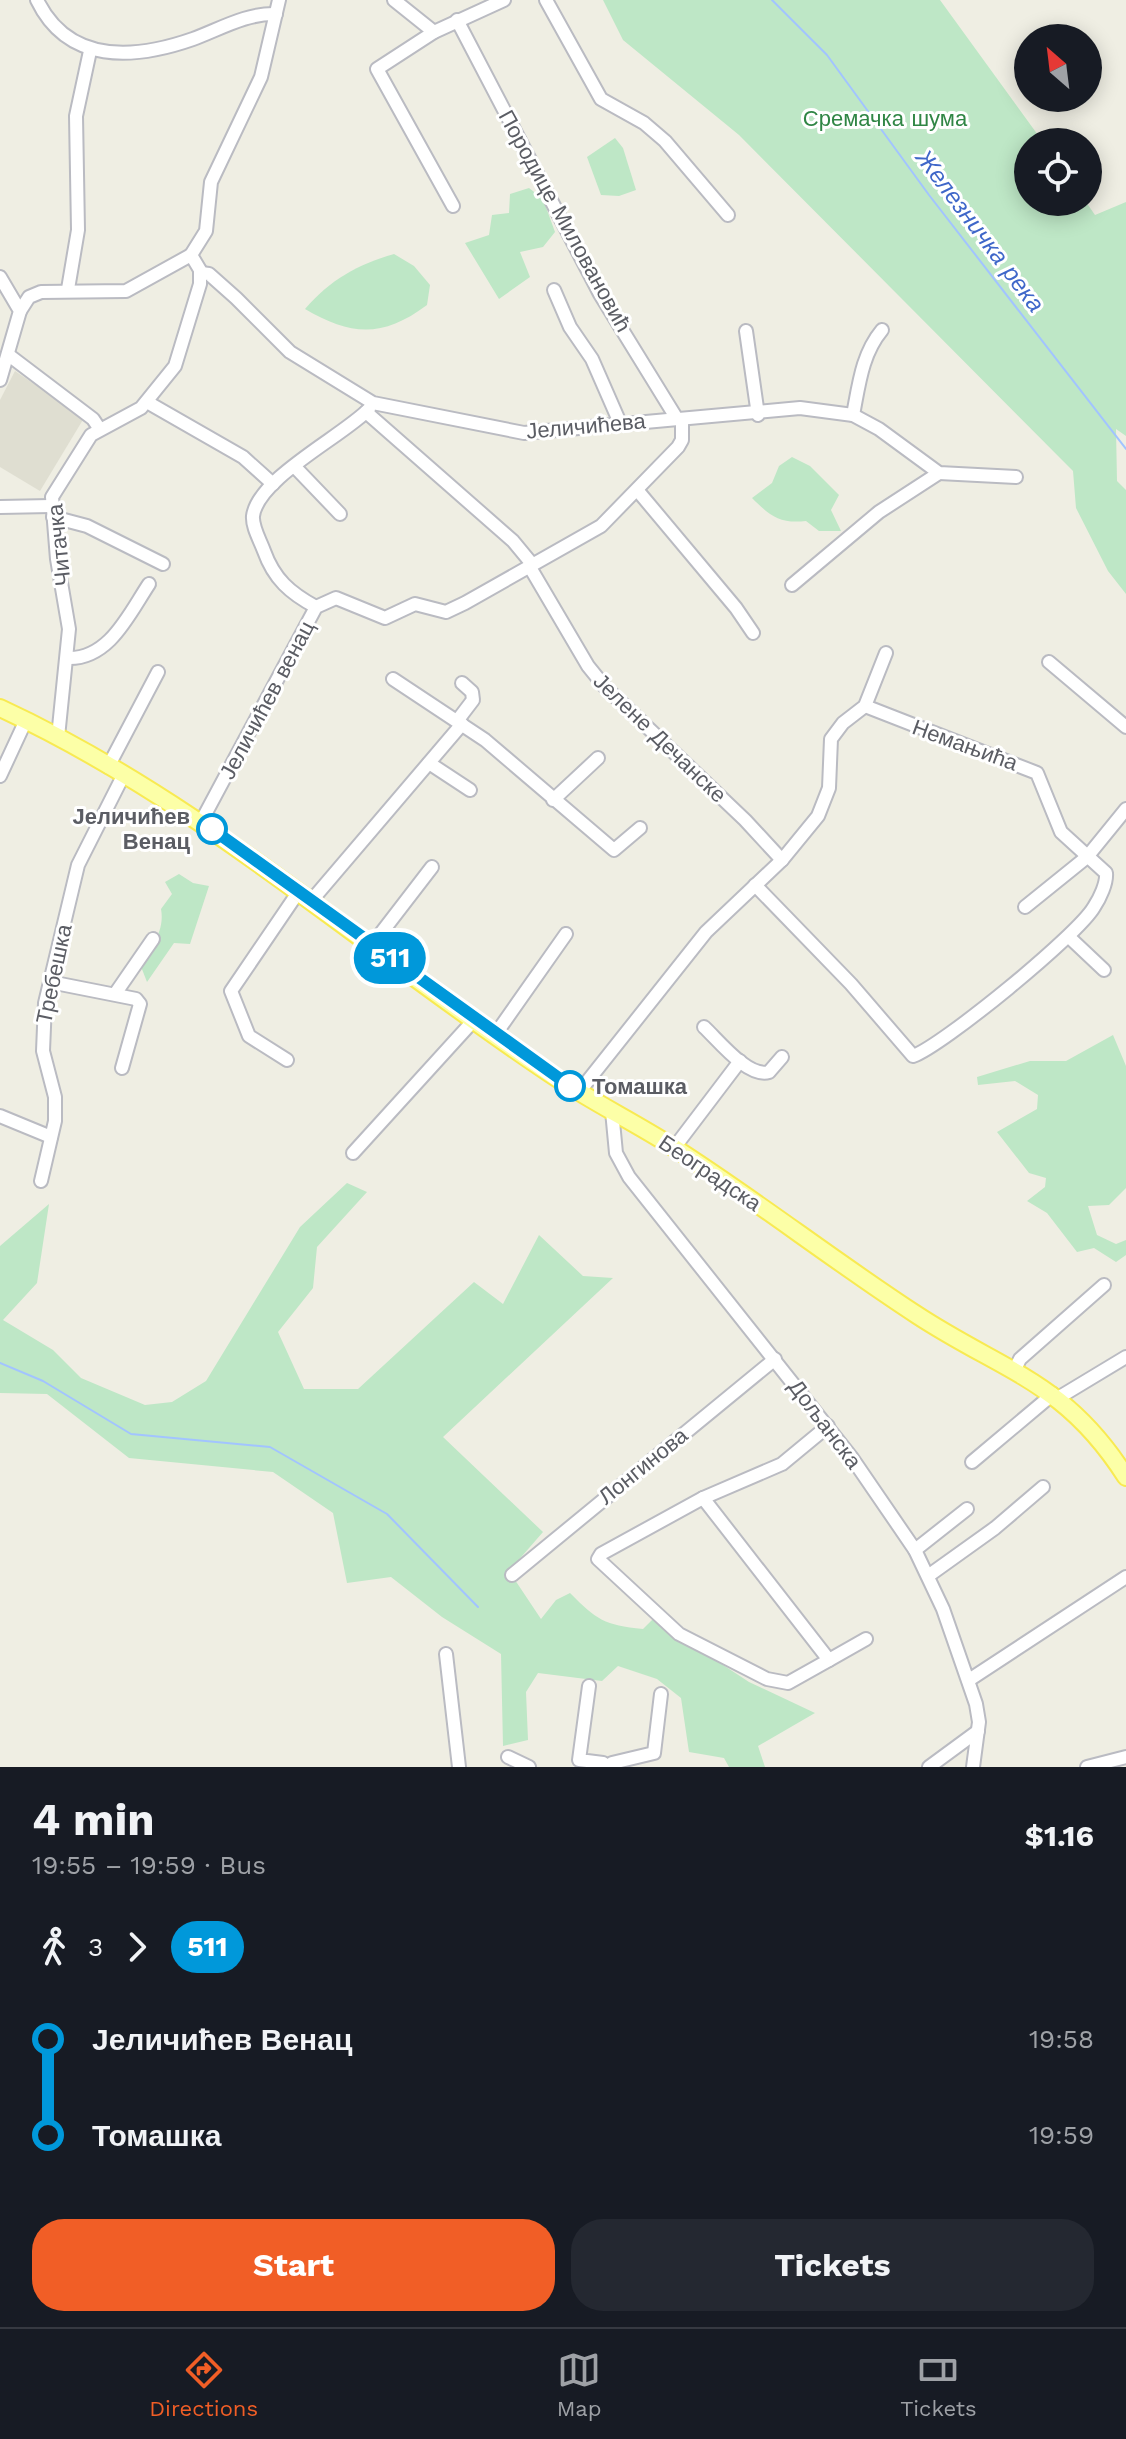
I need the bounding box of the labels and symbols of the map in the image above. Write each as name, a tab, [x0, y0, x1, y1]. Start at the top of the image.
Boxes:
north arrow	[1014, 24, 1102, 112]
street label: Породице Миловановић	[494, 106, 636, 336]
park label: Сремачка шума	[803, 106, 968, 131]
water label: Железничка река	[909, 144, 1050, 317]
street label: Јеличићева	[525, 408, 647, 444]
street label: Читачка	[42, 502, 76, 587]
street label: Јеличићев венац	[215, 616, 319, 783]
street label: Јелене Дечанске	[588, 668, 732, 808]
street label: Немањића	[909, 714, 1022, 776]
place label: Јеличићев Венац	[73, 804, 190, 854]
marker: Јеличићев Венац	[197, 814, 227, 844]
street label: Требешка	[31, 921, 77, 1026]
line badge: 511	[344, 932, 436, 984]
marker: Томашка	[555, 1071, 585, 1101]
place label: Томашка	[592, 1074, 688, 1099]
street label: Београдска	[654, 1130, 766, 1217]
street label: Дољанска	[783, 1375, 867, 1474]
street label: Лонгинова	[593, 1422, 693, 1509]

